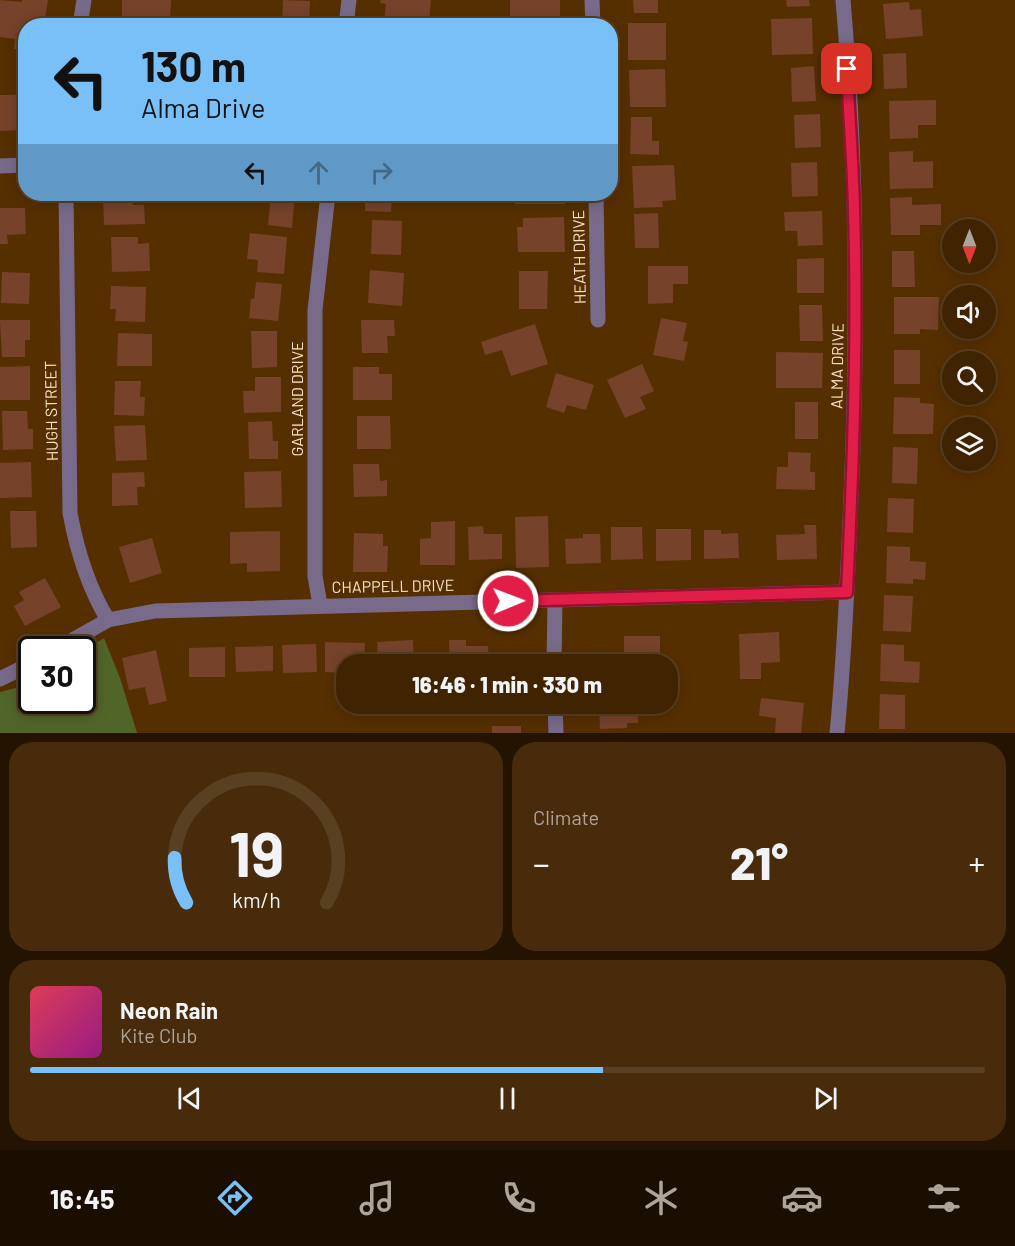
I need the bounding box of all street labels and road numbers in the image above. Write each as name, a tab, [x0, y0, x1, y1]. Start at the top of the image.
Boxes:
street label: HEATH DRIVE	[568, 210, 589, 304]
street label: ALMA DRIVE	[826, 323, 847, 409]
street label: GARLAND DRIVE	[287, 341, 306, 457]
street label: HUGH STREET	[40, 361, 61, 461]
street label: CHAPPELL DRIVE	[331, 575, 455, 596]

